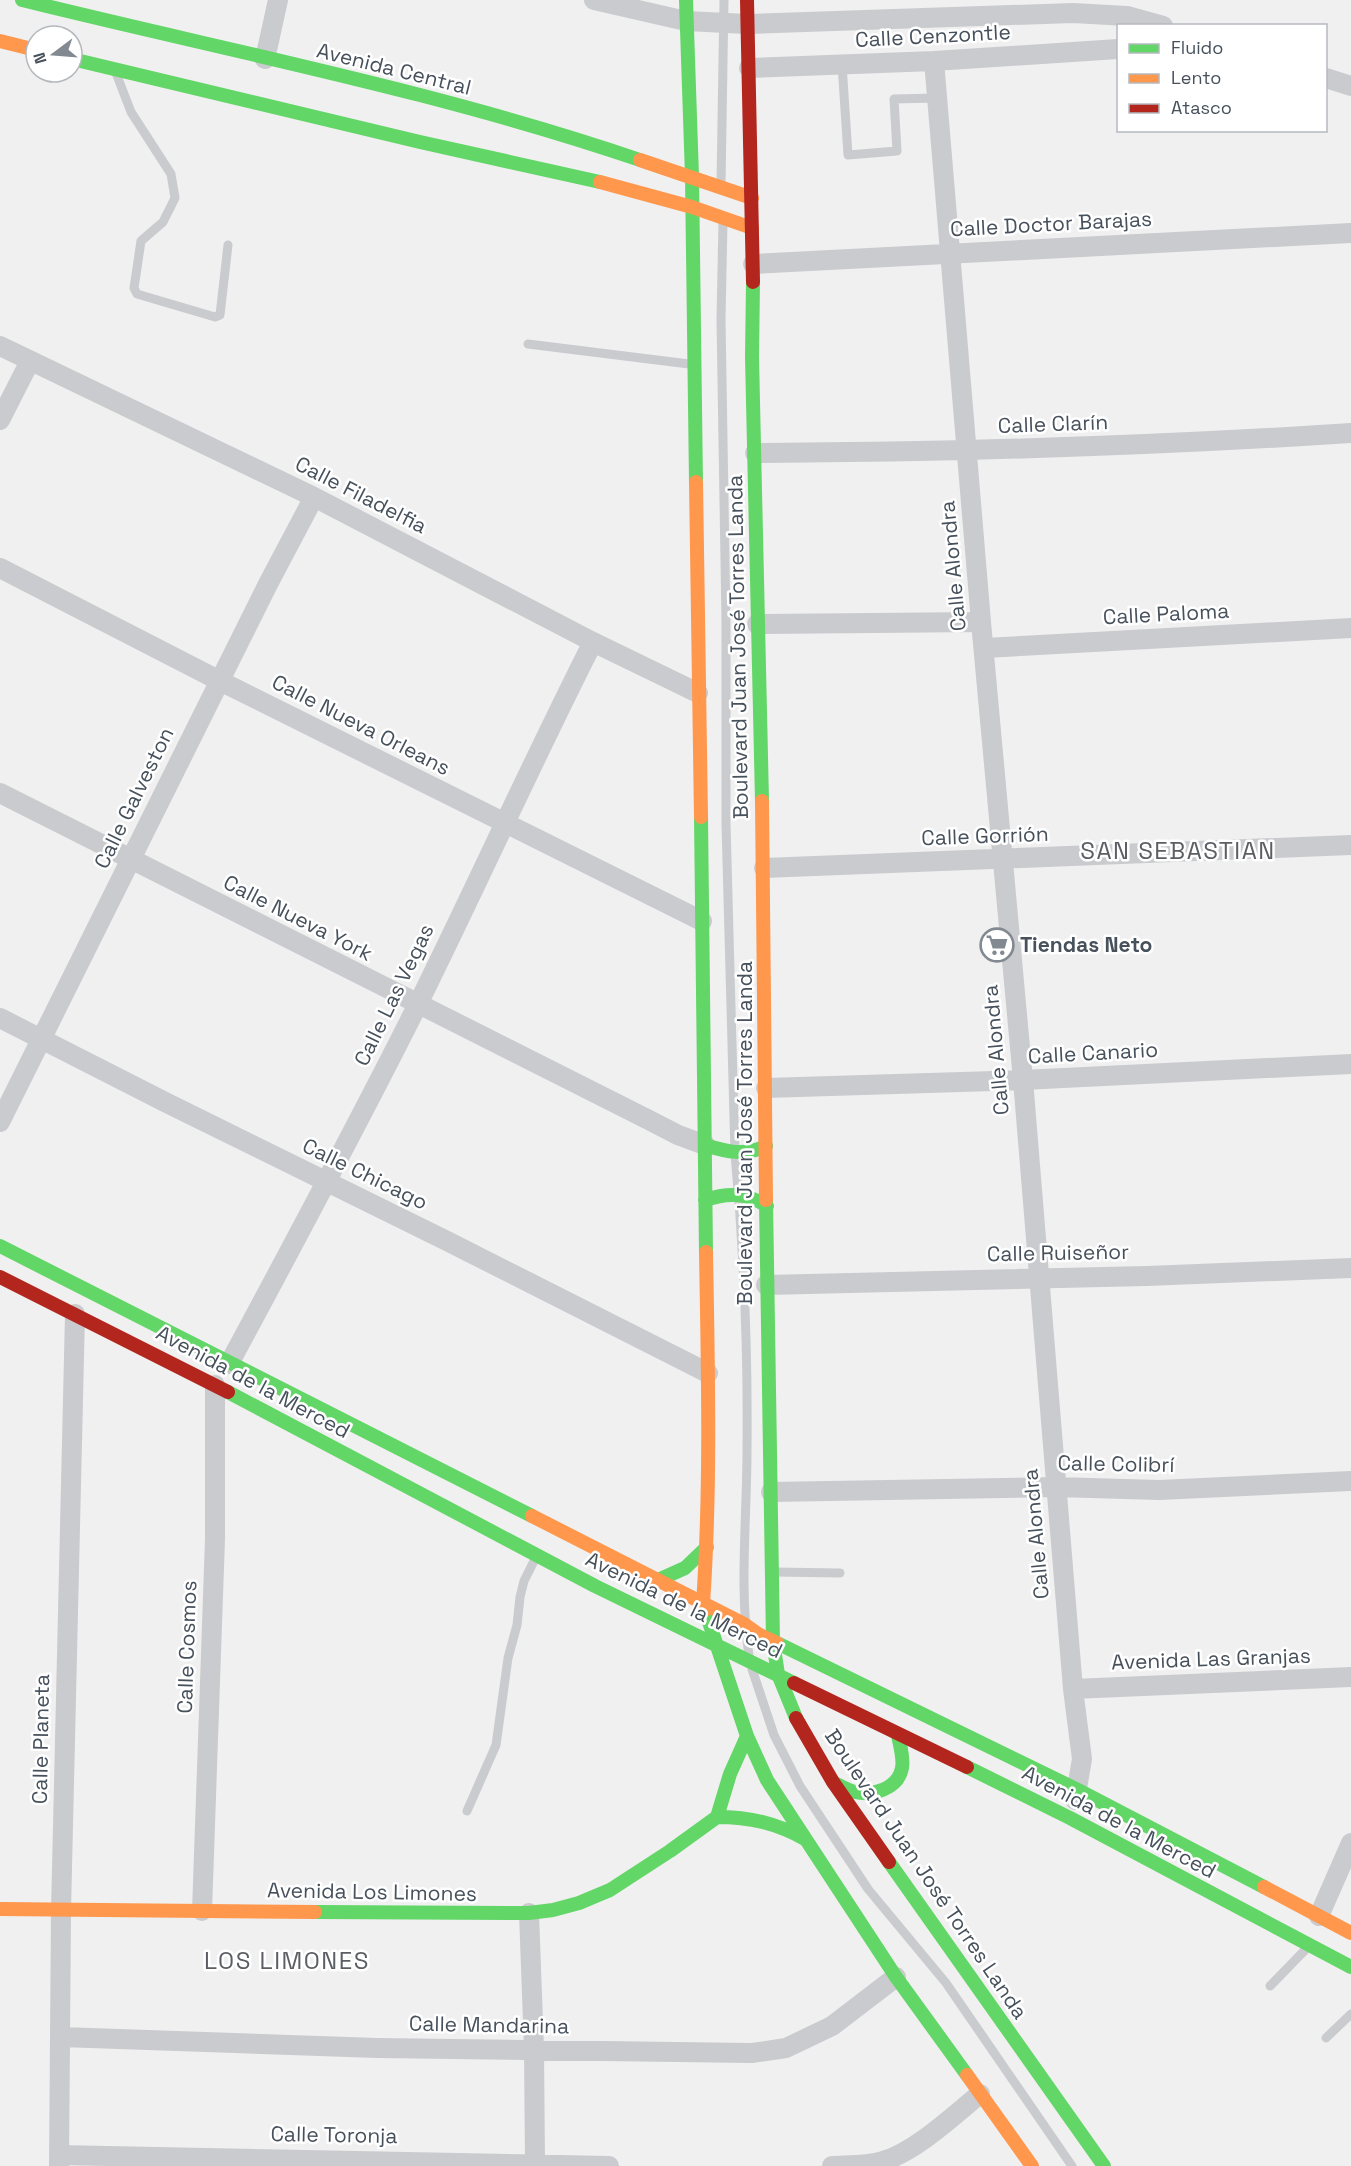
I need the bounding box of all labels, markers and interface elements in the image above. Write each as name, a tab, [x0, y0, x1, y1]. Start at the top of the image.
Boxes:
street label: Calle Cenzontle	[854, 18, 1011, 53]
north arrow	[24, 24, 84, 84]
legend	[1117, 24, 1327, 132]
street label: Avenida Central	[314, 36, 474, 101]
text: Fluido	[1171, 36, 1223, 59]
text: N	[28, 50, 52, 66]
text: Lento	[1171, 66, 1221, 89]
text: Atasco	[1171, 96, 1232, 119]
street label: Calle Doctor Barajas	[949, 205, 1153, 242]
street label: Calle Clarín	[997, 408, 1109, 439]
street label: Calle Filadelfia	[291, 450, 432, 539]
street label: Boulevard Juan José Torres Landa	[721, 475, 754, 819]
street label: Calle Alondra	[933, 500, 972, 632]
street label: Calle Paloma	[1102, 597, 1230, 630]
street label: Calle Nueva Orleans	[268, 668, 455, 781]
street label: Calle Galveston	[88, 723, 179, 873]
street label: Calle Gorrión	[921, 820, 1049, 851]
district label: SAN SEBASTIAN	[1080, 835, 1276, 866]
street label: Calle Nueva York	[219, 868, 377, 967]
street label: Calle Las Vegas	[348, 919, 440, 1070]
supermarket icon: Tiendas Neto	[979, 927, 1015, 963]
place label: Tiendas Neto	[1020, 931, 1152, 958]
street label: Boulevard Juan José Torres Landa	[731, 961, 758, 1305]
street label: Calle Alondra	[976, 984, 1015, 1116]
street label: Calle Canario	[1027, 1036, 1159, 1069]
street label: Calle Chicago	[298, 1132, 432, 1215]
street label: Calle Ruiseñor	[987, 1238, 1129, 1267]
street label: Avenida de la Merced	[152, 1319, 355, 1444]
street label: Calle Colibrí	[1057, 1449, 1176, 1478]
street label: Calle Alondra	[1016, 1468, 1055, 1600]
street label: Avenida de la Merced	[581, 1545, 787, 1664]
street label: Calle Cosmos	[171, 1580, 202, 1714]
street label: Avenida Las Granjas	[1111, 1642, 1311, 1675]
street label: Calle Planeta	[26, 1674, 55, 1804]
street label: Boulevard Juan José Torres Landa	[819, 1723, 1034, 2024]
street label: Avenida de la Merced	[1018, 1759, 1221, 1884]
street label: Avenida Los Limones	[267, 1876, 477, 1907]
district label: LOS LIMONES	[204, 1945, 370, 1976]
street label: Calle Mandarina	[409, 2010, 569, 2039]
street label: Calle Toronja	[270, 2120, 398, 2149]

